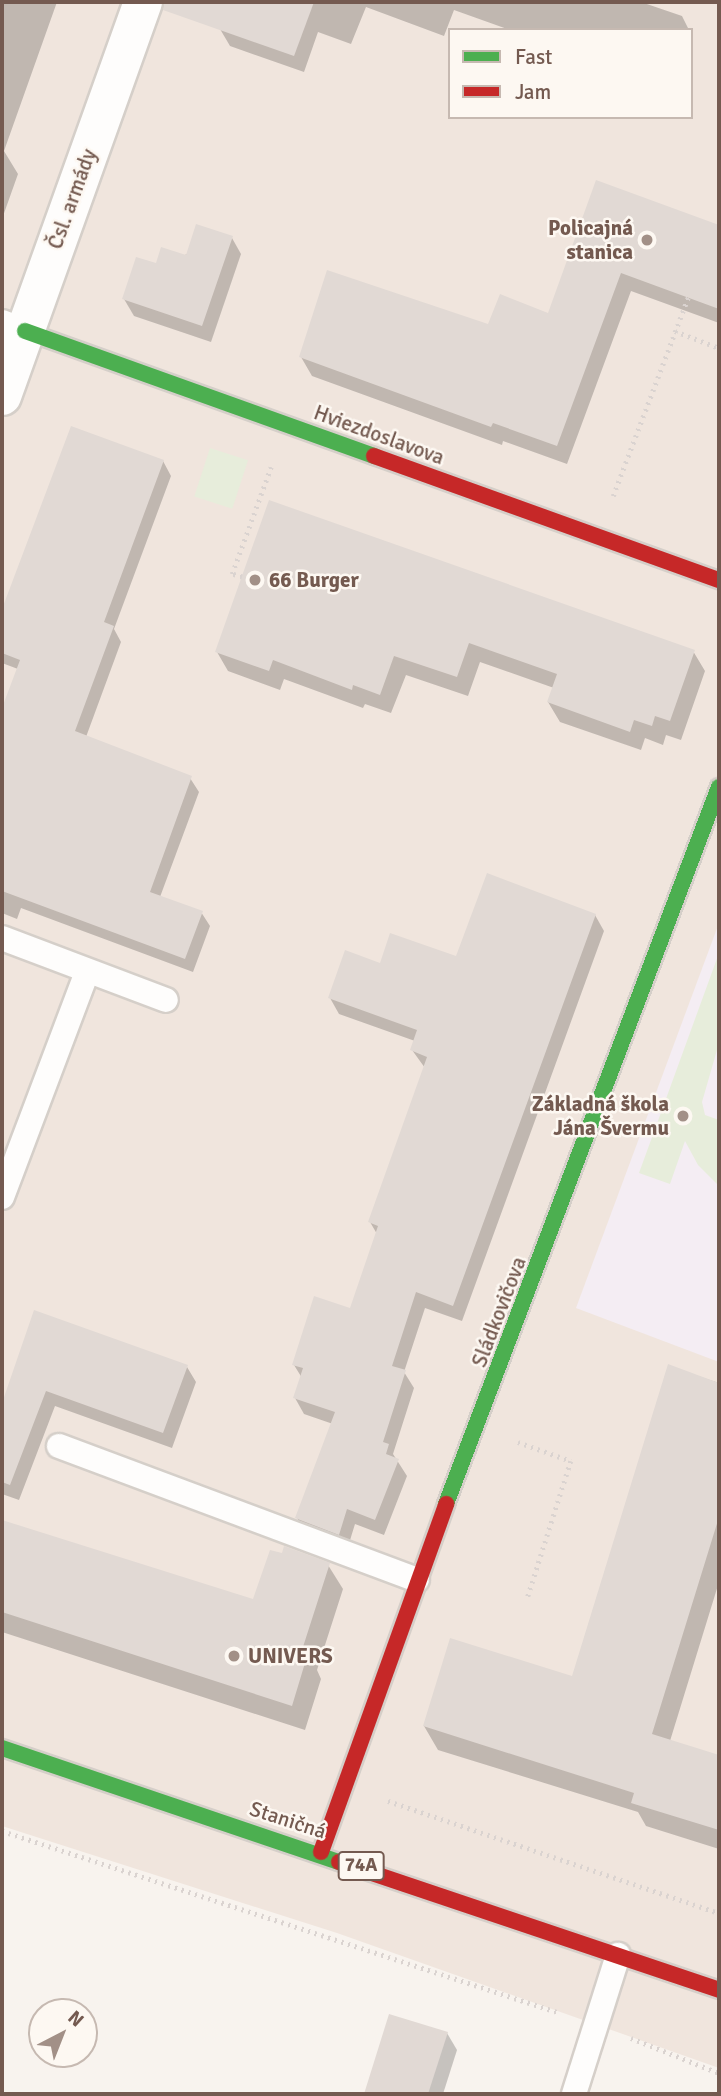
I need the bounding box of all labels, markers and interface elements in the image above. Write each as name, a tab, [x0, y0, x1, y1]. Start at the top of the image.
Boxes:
legend	[448, 28, 693, 119]
text: Fast	[515, 44, 552, 70]
text: Jam	[515, 79, 551, 105]
street label: Čsl. armády	[42, 145, 102, 253]
place label: Policajná stanica	[548, 215, 633, 265]
marker: Policajná stanica	[639, 232, 655, 248]
street label: Hviezdoslavova	[310, 400, 448, 470]
place label: 66 Burger	[269, 567, 359, 593]
marker: 66 Burger	[247, 572, 263, 588]
place label: Základná škola Jána Švermu	[532, 1091, 669, 1141]
marker: Základná škola Jána Švermu	[675, 1108, 691, 1124]
street label: Sládkovičova	[466, 1253, 532, 1371]
place label: UNIVERS	[248, 1643, 333, 1669]
marker: UNIVERS	[226, 1648, 242, 1664]
street label: Staničná	[247, 1796, 329, 1844]
road number: 74A	[336, 1850, 386, 1882]
north arrow	[28, 1998, 98, 2068]
text: N	[63, 2006, 89, 2032]

